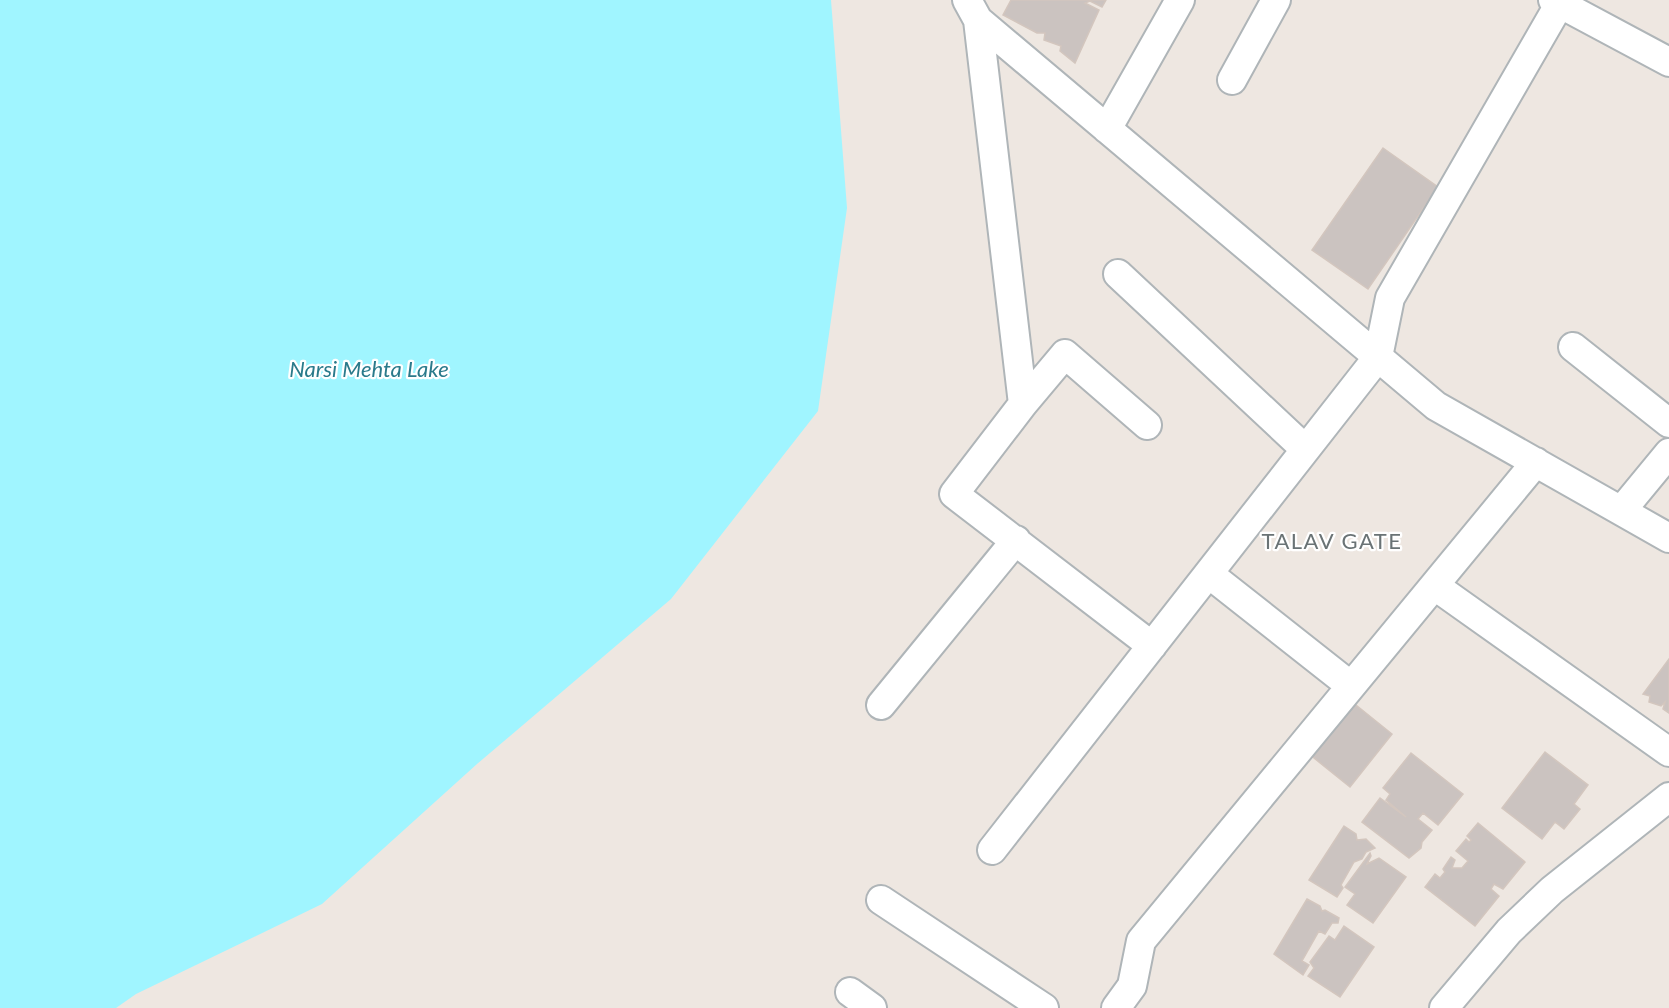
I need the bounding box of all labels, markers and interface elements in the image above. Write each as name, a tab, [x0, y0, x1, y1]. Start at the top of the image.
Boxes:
water label: Narsi Mehta Lake	[289, 355, 449, 382]
district label: TALAV GATE	[1261, 527, 1403, 554]

